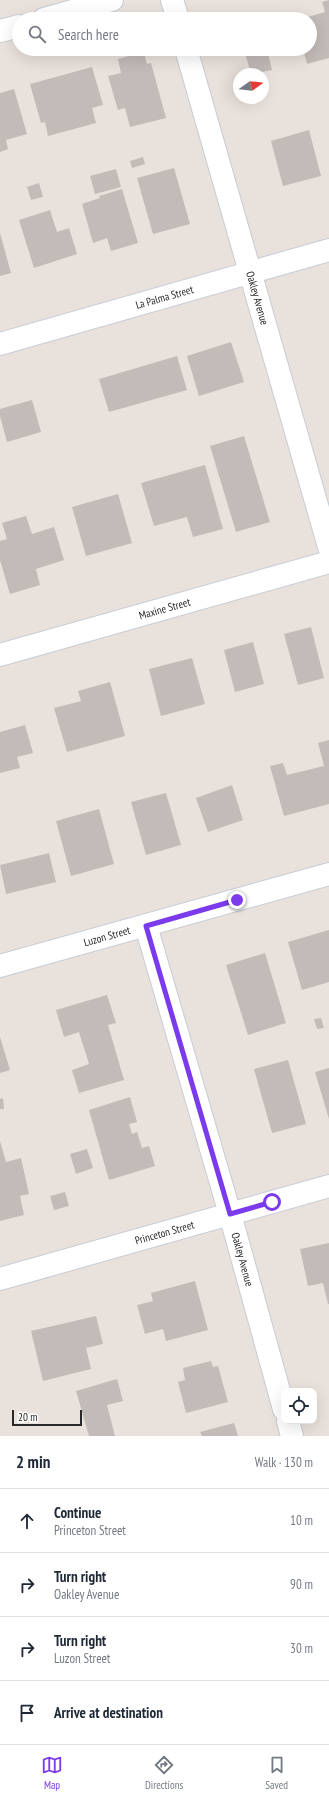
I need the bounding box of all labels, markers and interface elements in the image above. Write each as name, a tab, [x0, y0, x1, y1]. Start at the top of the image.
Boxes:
search box	[12, 12, 317, 56]
icon: search	[26, 23, 48, 45]
text: Search here	[58, 25, 119, 44]
north arrow	[233, 68, 269, 104]
street label: Oakley Avenue	[243, 269, 272, 327]
street label: La Palma Street	[134, 282, 195, 312]
street label: Maxine Street	[137, 595, 192, 622]
route end	[228, 891, 246, 909]
street label: Luzon Street	[82, 923, 132, 949]
route start	[263, 1193, 281, 1211]
street label: Princeton Street	[133, 1217, 196, 1248]
street label: Oakley Avenue	[228, 1231, 257, 1288]
map controls	[281, 1388, 317, 1424]
button: locate	[281, 1388, 317, 1424]
scale bar	[12, 1408, 82, 1427]
text: 20 m	[18, 1410, 37, 1424]
text: 2 min	[16, 1451, 50, 1473]
text: Walk · 130 m	[255, 1454, 313, 1471]
text: Continue	[54, 1503, 101, 1522]
icon: ahead	[16, 1510, 38, 1532]
text: 10 m	[290, 1512, 313, 1529]
text: Princeton Street	[54, 1522, 126, 1539]
text: Turn right	[54, 1567, 106, 1586]
icon: right	[16, 1574, 38, 1596]
text: 90 m	[290, 1576, 313, 1593]
text: Oakley Avenue	[54, 1586, 119, 1603]
text: Turn right	[54, 1631, 106, 1650]
icon: right	[16, 1638, 38, 1660]
text: 30 m	[290, 1640, 313, 1657]
text: Luzon Street	[54, 1650, 110, 1667]
icon: arrive	[16, 1702, 38, 1724]
text: Arrive at destination	[54, 1703, 163, 1722]
tab: Map	[41, 1754, 63, 1792]
tab: Directions	[145, 1754, 183, 1792]
tab: Saved	[265, 1754, 288, 1792]

